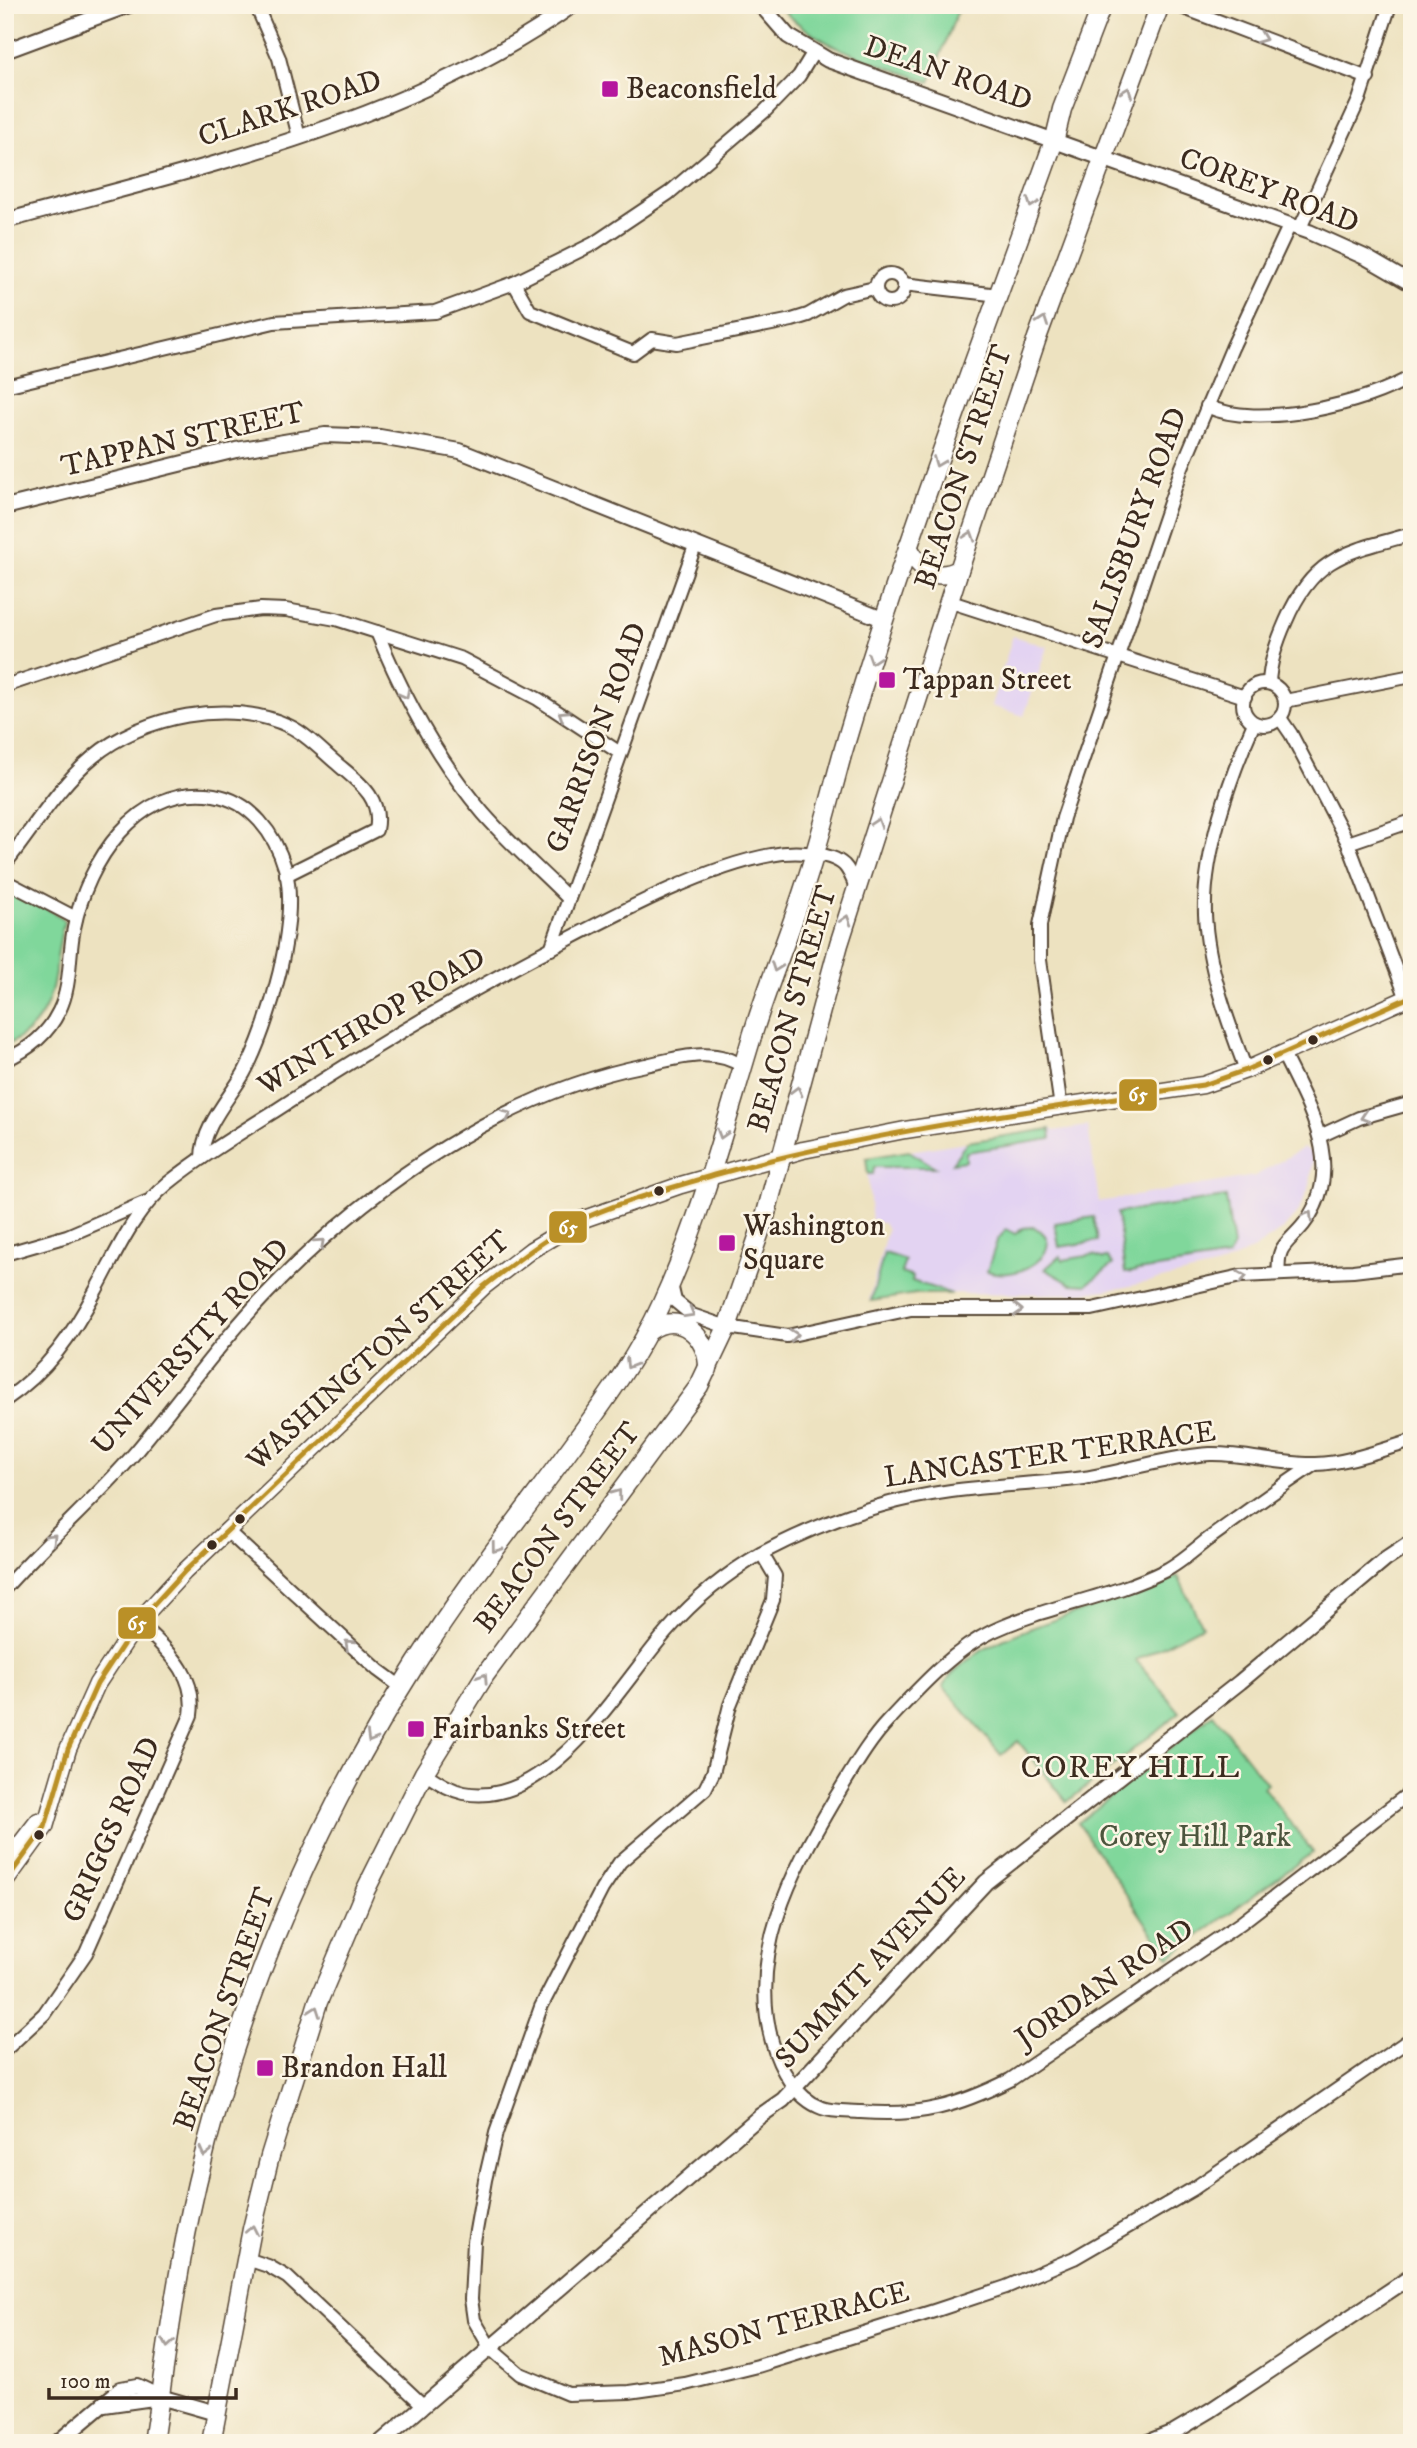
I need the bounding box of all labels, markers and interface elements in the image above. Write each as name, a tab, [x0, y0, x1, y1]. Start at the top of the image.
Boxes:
street label: DEAN ROAD	[859, 28, 1037, 120]
one-way arrow	[1256, 30, 1268, 44]
street label: CLARK ROAD	[194, 62, 386, 156]
place label: Beaconsfield	[626, 71, 777, 108]
marker: Beaconsfield	[600, 79, 620, 99]
one-way arrow	[1119, 86, 1133, 98]
street label: COREY ROAD	[1174, 140, 1364, 242]
one-way arrow	[1026, 196, 1040, 208]
one-way arrow	[1034, 315, 1048, 327]
street label: BEACON STREET	[907, 340, 1021, 594]
street label: TAPPAN STREET	[58, 394, 309, 486]
street label: SALISBURY ROAD	[1074, 402, 1196, 654]
one-way arrow	[932, 456, 946, 468]
one-way arrow	[962, 531, 976, 543]
street label: GARRISON ROAD	[538, 618, 656, 858]
one-way arrow	[867, 652, 881, 664]
place label: Tappan Street	[903, 662, 1072, 699]
marker: Tappan Street	[877, 670, 897, 690]
one-way arrow	[397, 687, 411, 699]
one-way arrow	[558, 710, 571, 723]
one-way arrow	[869, 817, 883, 829]
street label: BEACON STREET	[740, 881, 846, 1136]
one-way arrow	[838, 914, 853, 926]
street label: WINTHROP ROAD	[251, 939, 493, 1105]
one-way arrow	[770, 960, 784, 972]
unlabelled marker	[1306, 1033, 1320, 1047]
unlabelled marker	[1261, 1053, 1275, 1067]
line badge: 65	[1118, 1078, 1158, 1112]
text: 65	[1128, 1084, 1148, 1107]
one-way arrow	[789, 1085, 803, 1097]
one-way arrow	[500, 1109, 512, 1123]
one-way arrow	[1359, 1109, 1372, 1123]
one-way arrow	[715, 1127, 730, 1139]
unlabelled marker	[652, 1184, 666, 1198]
place label: Washington Square	[742, 1208, 885, 1279]
line badge: 65	[548, 1210, 588, 1244]
one-way arrow	[1300, 1210, 1313, 1223]
text: 65	[558, 1217, 578, 1240]
street label: WASHINGTON STREET	[239, 1222, 519, 1480]
street label: UNIVERSITY ROAD	[84, 1231, 298, 1463]
marker: Washington Square	[717, 1233, 737, 1253]
one-way arrow	[312, 1239, 325, 1252]
one-way arrow	[1236, 1270, 1248, 1285]
one-way arrow	[1013, 1303, 1024, 1318]
one-way arrow	[682, 1305, 695, 1318]
one-way arrow	[788, 1327, 800, 1342]
one-way arrow	[625, 1356, 638, 1369]
street label: LANCASTER TERRACE	[882, 1413, 1218, 1497]
street label: BEACON STREET	[467, 1415, 650, 1641]
one-way arrow	[608, 1489, 621, 1502]
unlabelled marker	[233, 1512, 247, 1526]
one-way arrow	[43, 1533, 56, 1546]
unlabelled marker	[205, 1538, 219, 1552]
one-way arrow	[492, 1540, 505, 1553]
line badge: 65	[117, 1606, 157, 1640]
text: 65	[127, 1613, 147, 1636]
one-way arrow	[344, 1640, 357, 1652]
one-way arrow	[475, 1673, 487, 1686]
place label: Fairbanks Street	[432, 1711, 626, 1748]
marker: Fairbanks Street	[406, 1719, 426, 1739]
one-way arrow	[367, 1730, 380, 1743]
street label: GRIGGS ROAD	[55, 1731, 169, 1929]
district label: COREY HILL	[1021, 1748, 1241, 1788]
park label: Corey Hill Park	[1099, 1819, 1291, 1856]
unlabelled marker	[32, 1828, 46, 1842]
street label: SUMMIT AVENUE	[768, 1859, 974, 2077]
street label: BEACON STREET	[166, 1882, 284, 2135]
street label: JORDAN ROAD	[1006, 1911, 1201, 2059]
one-way arrow	[306, 2006, 320, 2018]
place label: Brandon Hall	[281, 2050, 447, 2087]
marker: Brandon Hall	[255, 2058, 275, 2078]
one-way arrow	[199, 2146, 213, 2158]
one-way arrow	[244, 2224, 259, 2236]
street label: MASON TERRACE	[655, 2274, 913, 2376]
one-way arrow	[160, 2337, 175, 2349]
scale bar	[49, 2357, 236, 2401]
text: 100 m	[60, 2369, 111, 2395]

